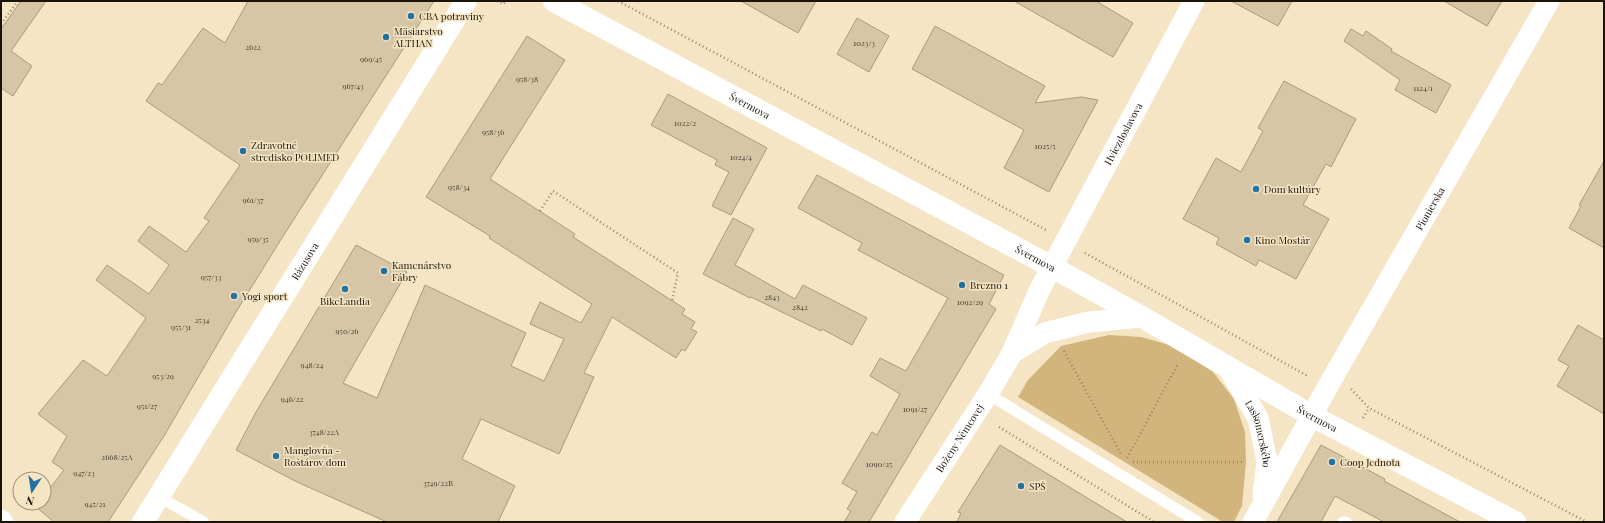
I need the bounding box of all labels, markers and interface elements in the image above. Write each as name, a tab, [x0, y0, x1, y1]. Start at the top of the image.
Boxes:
place label: CBA potraviny	[419, 9, 484, 23]
marker: CBA potraviny	[406, 11, 416, 21]
place label: Mäsiarstvo ALTHAN	[393, 24, 443, 50]
marker: Mäsiarstvo ALTHAN	[381, 32, 391, 42]
house number: 1023/3	[853, 37, 875, 48]
house number: 2622	[245, 41, 261, 52]
house number: 969/45	[360, 53, 382, 64]
house number: 958/38	[516, 73, 538, 84]
house number: 967/43	[342, 80, 364, 91]
house number: 1124/1	[1413, 82, 1433, 93]
street label: Švermova	[727, 89, 772, 122]
street label: Hviezdoslavova	[1101, 100, 1145, 167]
house number: 1022/2	[674, 117, 696, 128]
house number: 958/36	[482, 126, 504, 137]
place label: Zdravotné stredisko POLIMED	[251, 138, 339, 164]
house number: 1025/5	[1034, 140, 1056, 151]
marker: Zdravotné stredisko POLIMED	[238, 146, 248, 156]
house number: 1024/4	[730, 151, 752, 162]
house number: 958/34	[448, 181, 470, 192]
place label: Dom kultúry	[1264, 182, 1321, 196]
marker: Dom kultúry	[1251, 184, 1261, 194]
street label: Pionierska	[1412, 184, 1448, 233]
house number: 961/37	[243, 194, 264, 205]
house number: 959/35	[247, 233, 269, 244]
place label: Kino Mostár	[1255, 233, 1310, 247]
marker: Kino Mostár	[1242, 235, 1252, 245]
street label: Rázusova	[288, 240, 322, 283]
street label: Švermova	[1013, 242, 1058, 275]
place label: Kamenárstvo Fábry	[392, 258, 452, 284]
marker: Kamenárstvo Fábry	[379, 266, 389, 276]
house number: 957/33	[201, 271, 222, 282]
place label: Brezno 1	[970, 278, 1008, 292]
marker: Brezno 1	[957, 280, 967, 290]
marker: BikeLandia	[340, 284, 350, 294]
place label: Yogi sport	[241, 289, 288, 303]
marker: Yogi sport	[229, 291, 239, 301]
house number: 2843	[764, 291, 780, 302]
place label: BikeLandia	[320, 294, 370, 308]
house number: 1092/29	[957, 296, 983, 307]
house number: 2842	[792, 301, 808, 312]
house number: 2534	[195, 314, 209, 325]
house number: 955/31	[171, 321, 191, 332]
house number: 950/26	[336, 325, 359, 336]
house number: 948/24	[301, 359, 323, 370]
house number: 953/29	[152, 370, 174, 381]
house number: 946/22	[281, 393, 303, 404]
street label: Laskomerského	[1242, 397, 1274, 469]
house number: 951/27	[137, 400, 158, 411]
street label: Boženy Němcovej	[932, 401, 987, 475]
street label: Švermova	[1294, 402, 1340, 435]
house number: 1091/27	[903, 403, 928, 414]
house number: 3748/22A	[309, 426, 340, 437]
place label: Manglovňa - Roštárov dom	[284, 443, 346, 469]
house number: 2668/25A	[101, 451, 134, 462]
marker: Manglovňa - Roštárov dom	[271, 451, 281, 461]
place label: Coop Jednota	[1340, 455, 1400, 469]
marker: Coop Jednota	[1327, 457, 1337, 467]
house number: 1090/25	[866, 458, 892, 469]
house number: 947/23	[73, 467, 95, 478]
north arrow	[12, 471, 52, 511]
house number: 3749/22B	[423, 477, 453, 488]
place label: SPŠ	[1029, 479, 1046, 493]
marker: SPŠ	[1016, 481, 1026, 491]
text: N	[24, 493, 35, 509]
house number: 945/21	[85, 498, 106, 509]

